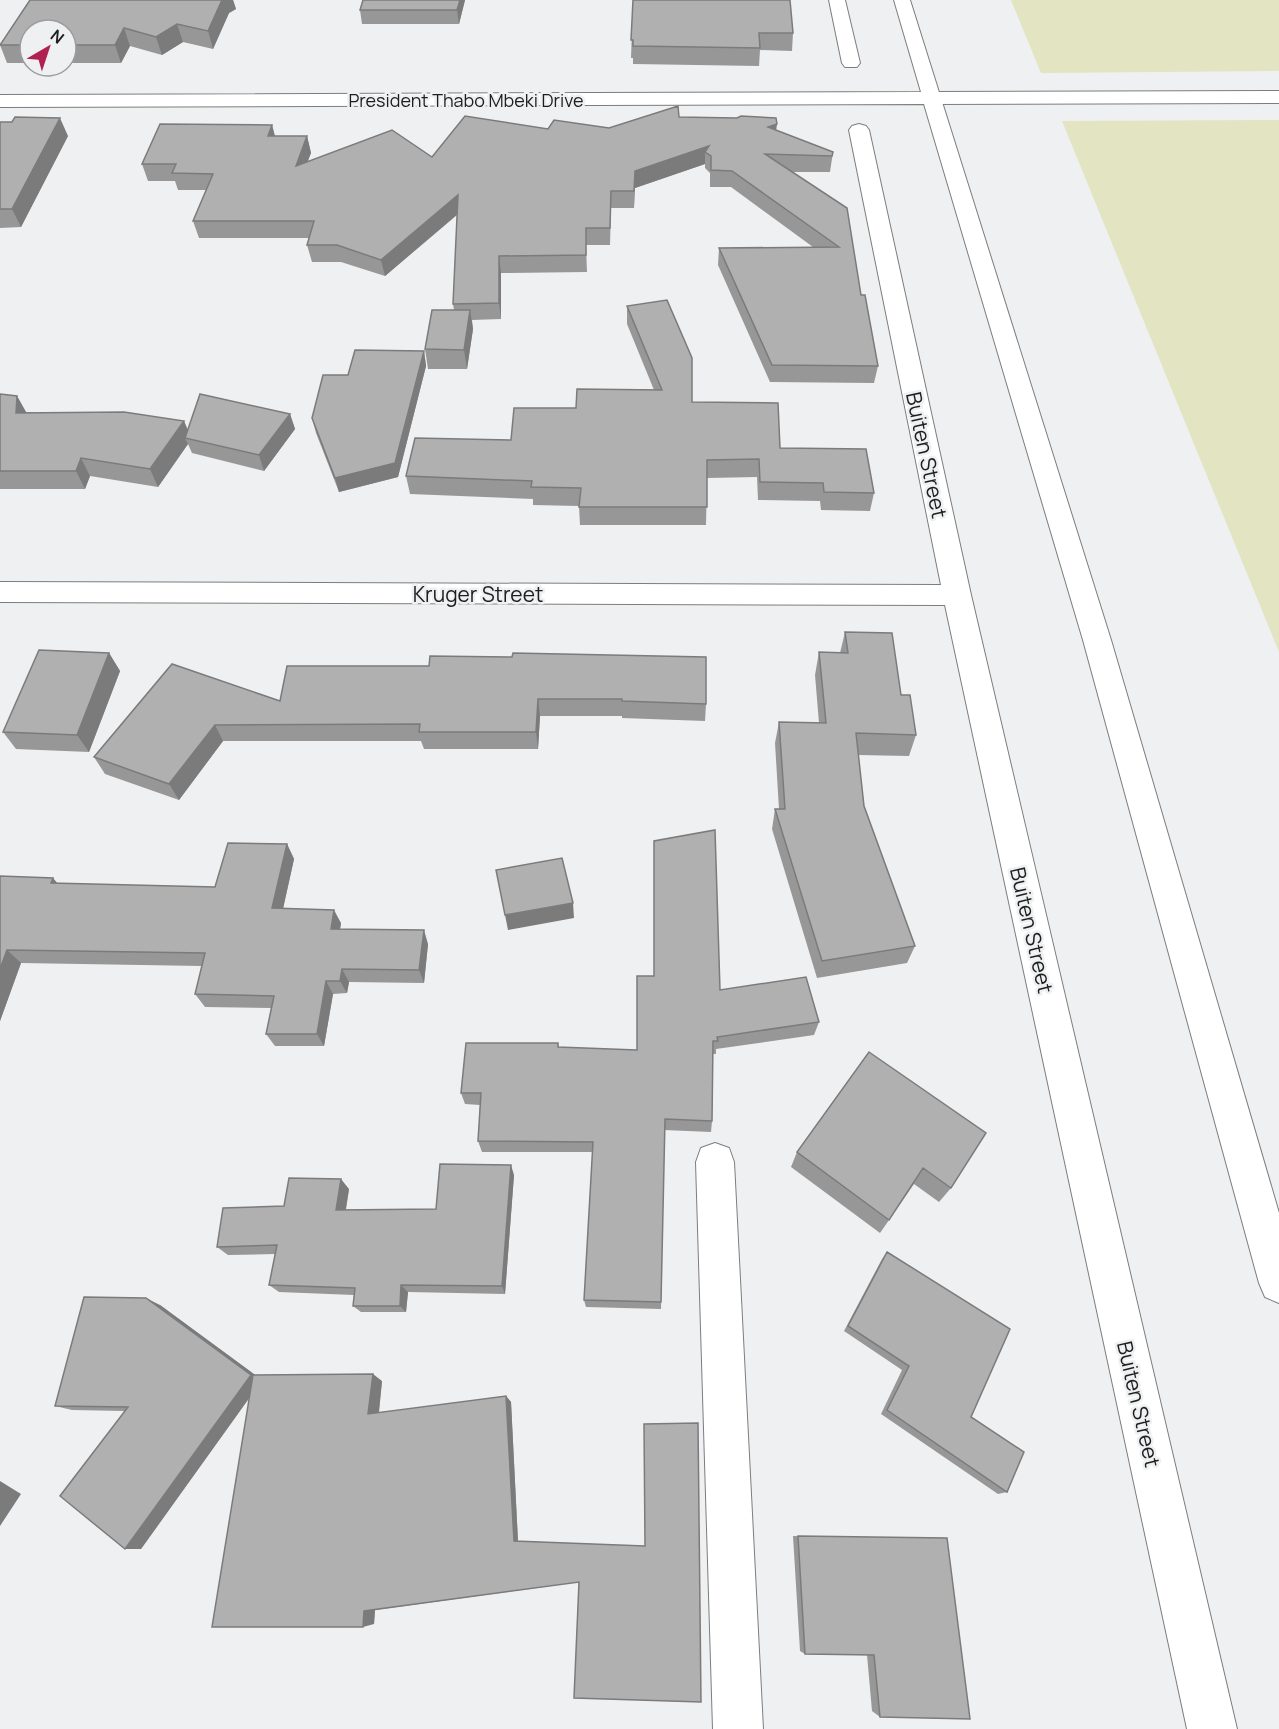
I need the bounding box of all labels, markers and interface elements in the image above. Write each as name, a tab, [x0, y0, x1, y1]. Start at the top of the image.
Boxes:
north arrow	[18, 18, 78, 78]
text: N	[46, 24, 69, 49]
street label: President Thabo Mbeki Drive	[348, 88, 584, 112]
street label: Buiten Street	[900, 389, 954, 521]
street label: Kruger Street	[413, 580, 543, 608]
street label: Buiten Street	[1004, 864, 1060, 996]
street label: Buiten Street	[1111, 1338, 1167, 1470]

